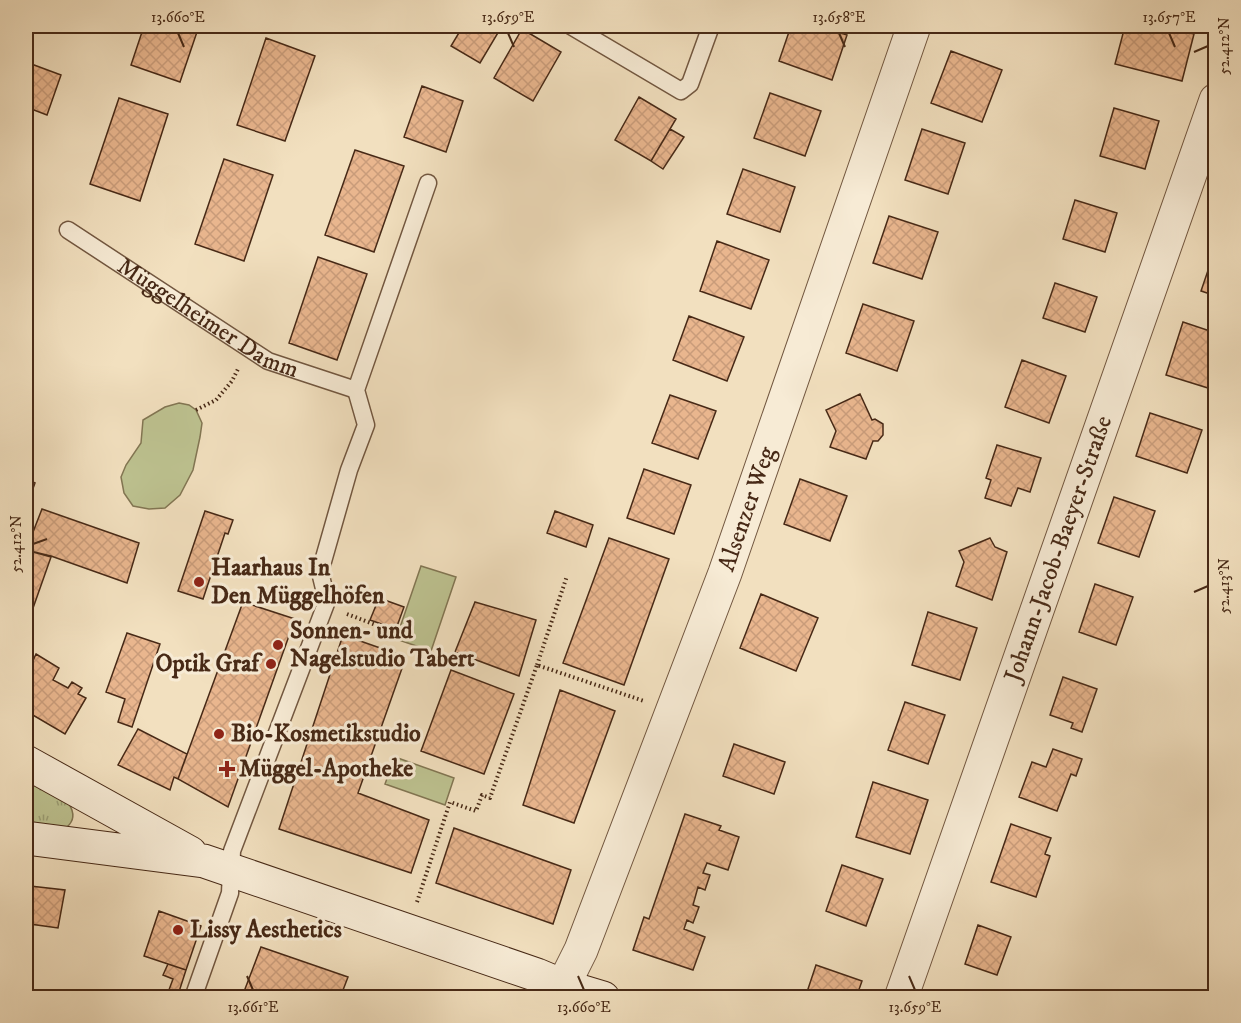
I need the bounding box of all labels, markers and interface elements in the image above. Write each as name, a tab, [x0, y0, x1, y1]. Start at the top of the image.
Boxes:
text: 13.660°E	[151, 8, 205, 27]
text: 13.659°E	[482, 8, 535, 27]
text: 13.658°E	[813, 8, 866, 27]
text: 13.657°E	[1142, 8, 1196, 27]
text: 52.412°N	[1215, 17, 1234, 75]
street label: Müggelheimer Damm	[111, 251, 302, 385]
street label: Johann-Jacob-Baeyer-Straße	[997, 412, 1119, 688]
street label: Alsenzer Weg	[712, 442, 783, 575]
text: 52.412°N	[7, 515, 26, 573]
place label: Haarhaus In Den Müggelhöfen	[211, 553, 385, 611]
text: 52.413°N	[1215, 558, 1234, 614]
marker: Haarhaus In Den Müggelhöfen	[192, 575, 206, 589]
place label: Sonnen- und Nagelstudio Tabert	[290, 616, 475, 674]
marker: Sonnen- und Nagelstudio Tabert	[271, 638, 285, 652]
place label: Optik Graf	[155, 649, 263, 679]
marker: Optik Graf	[264, 657, 278, 671]
place label: Bio-Kosmetikstudio	[231, 719, 421, 749]
marker: Bio-Kosmetikstudio	[212, 727, 226, 741]
place label: Müggel-Apotheke	[239, 754, 413, 784]
marker: Müggel-Apotheke	[220, 762, 234, 776]
place label: Lissy Aesthetics	[190, 915, 342, 945]
marker: Lissy Aesthetics	[171, 923, 185, 937]
text: 13.661°E	[227, 998, 279, 1017]
text: 13.660°E	[557, 998, 611, 1017]
text: 13.659°E	[889, 998, 942, 1017]

